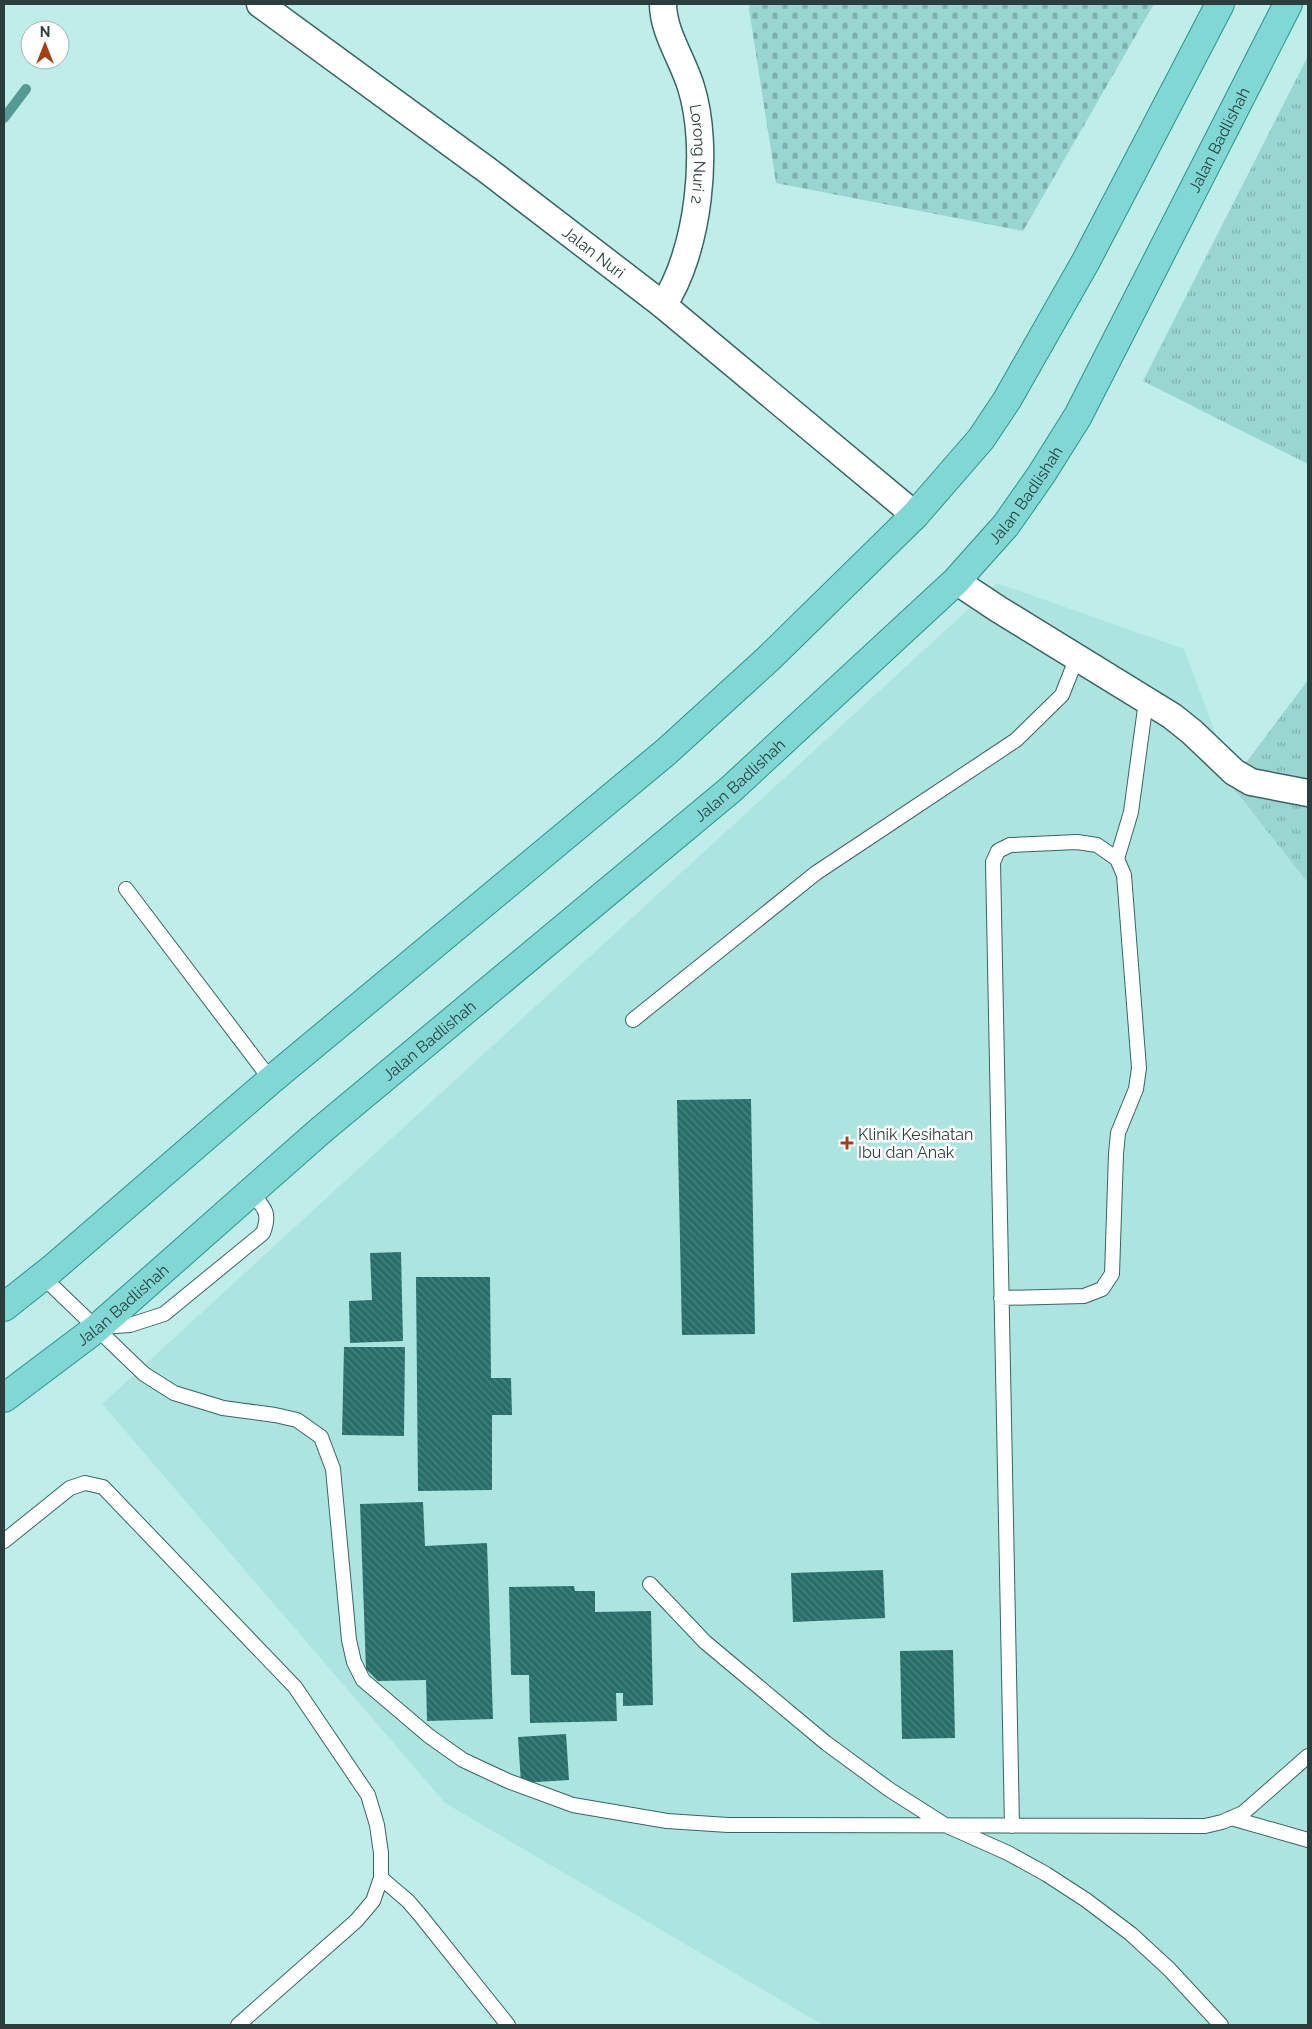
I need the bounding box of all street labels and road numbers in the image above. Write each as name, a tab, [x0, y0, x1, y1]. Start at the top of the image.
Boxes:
street label: Jalan Badlishah	[1184, 84, 1253, 195]
street label: Lorong Nuri 2	[686, 102, 710, 205]
street label: Jalan Nuri	[559, 222, 629, 282]
street label: Jalan Badlishah	[984, 442, 1066, 548]
street label: Jalan Badlishah	[690, 735, 789, 825]
street label: Jalan Badlishah	[379, 996, 480, 1084]
street label: Jalan Badlishah	[73, 1260, 172, 1349]

